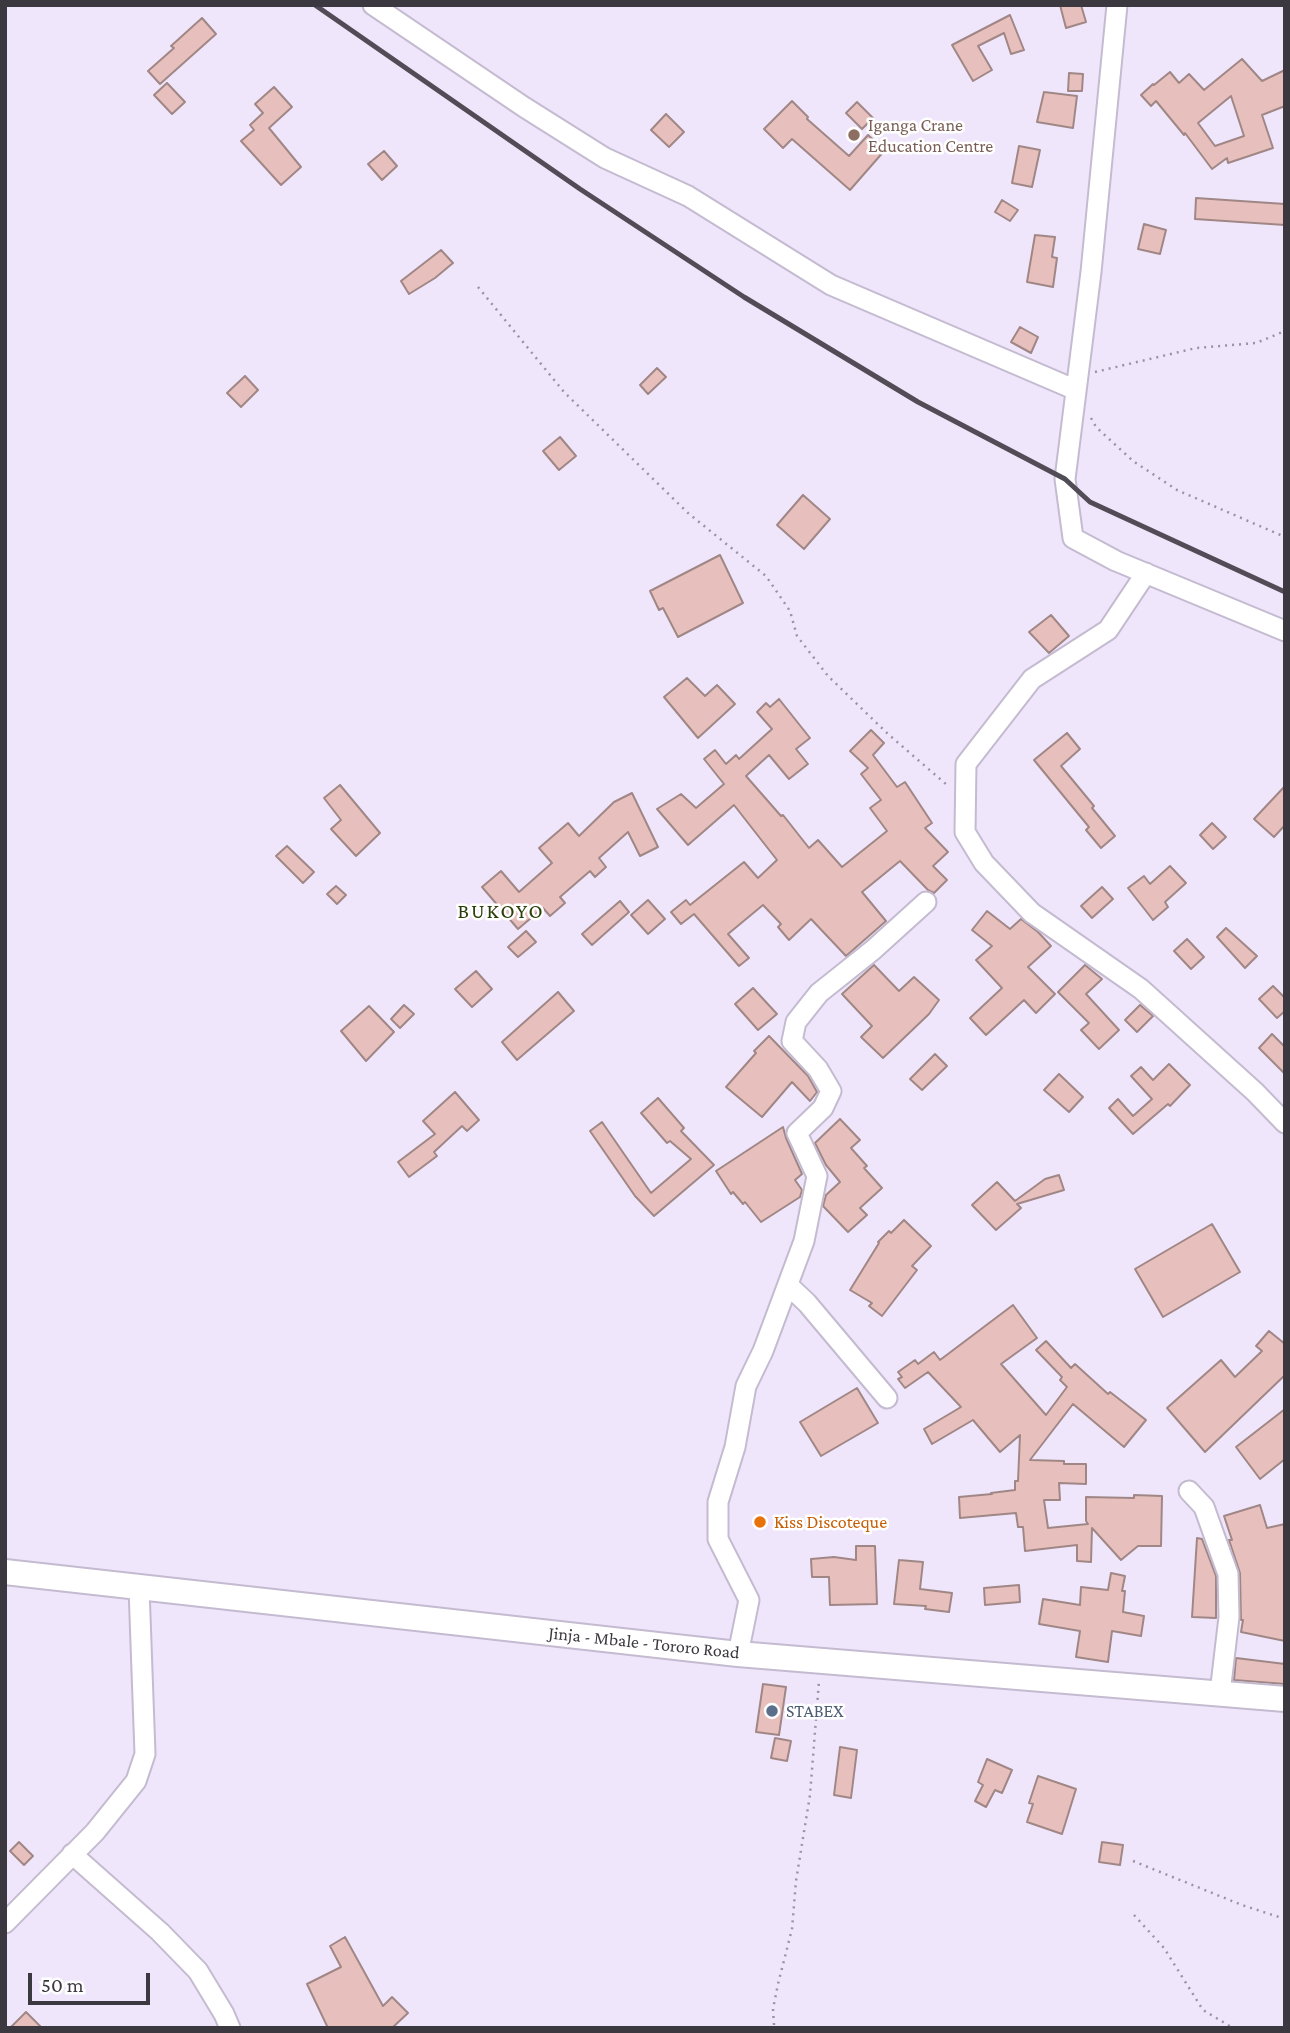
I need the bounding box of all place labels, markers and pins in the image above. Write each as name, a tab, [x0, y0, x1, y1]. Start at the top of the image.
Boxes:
place label: Iganga Crane Education Centre	[868, 114, 993, 156]
marker: Iganga Crane Education Centre	[846, 127, 862, 143]
place label: Kiss Discoteque	[774, 1511, 887, 1533]
marker: Kiss Discoteque	[752, 1514, 768, 1530]
place label: STABEX	[786, 1700, 843, 1722]
marker: STABEX	[764, 1703, 780, 1719]

